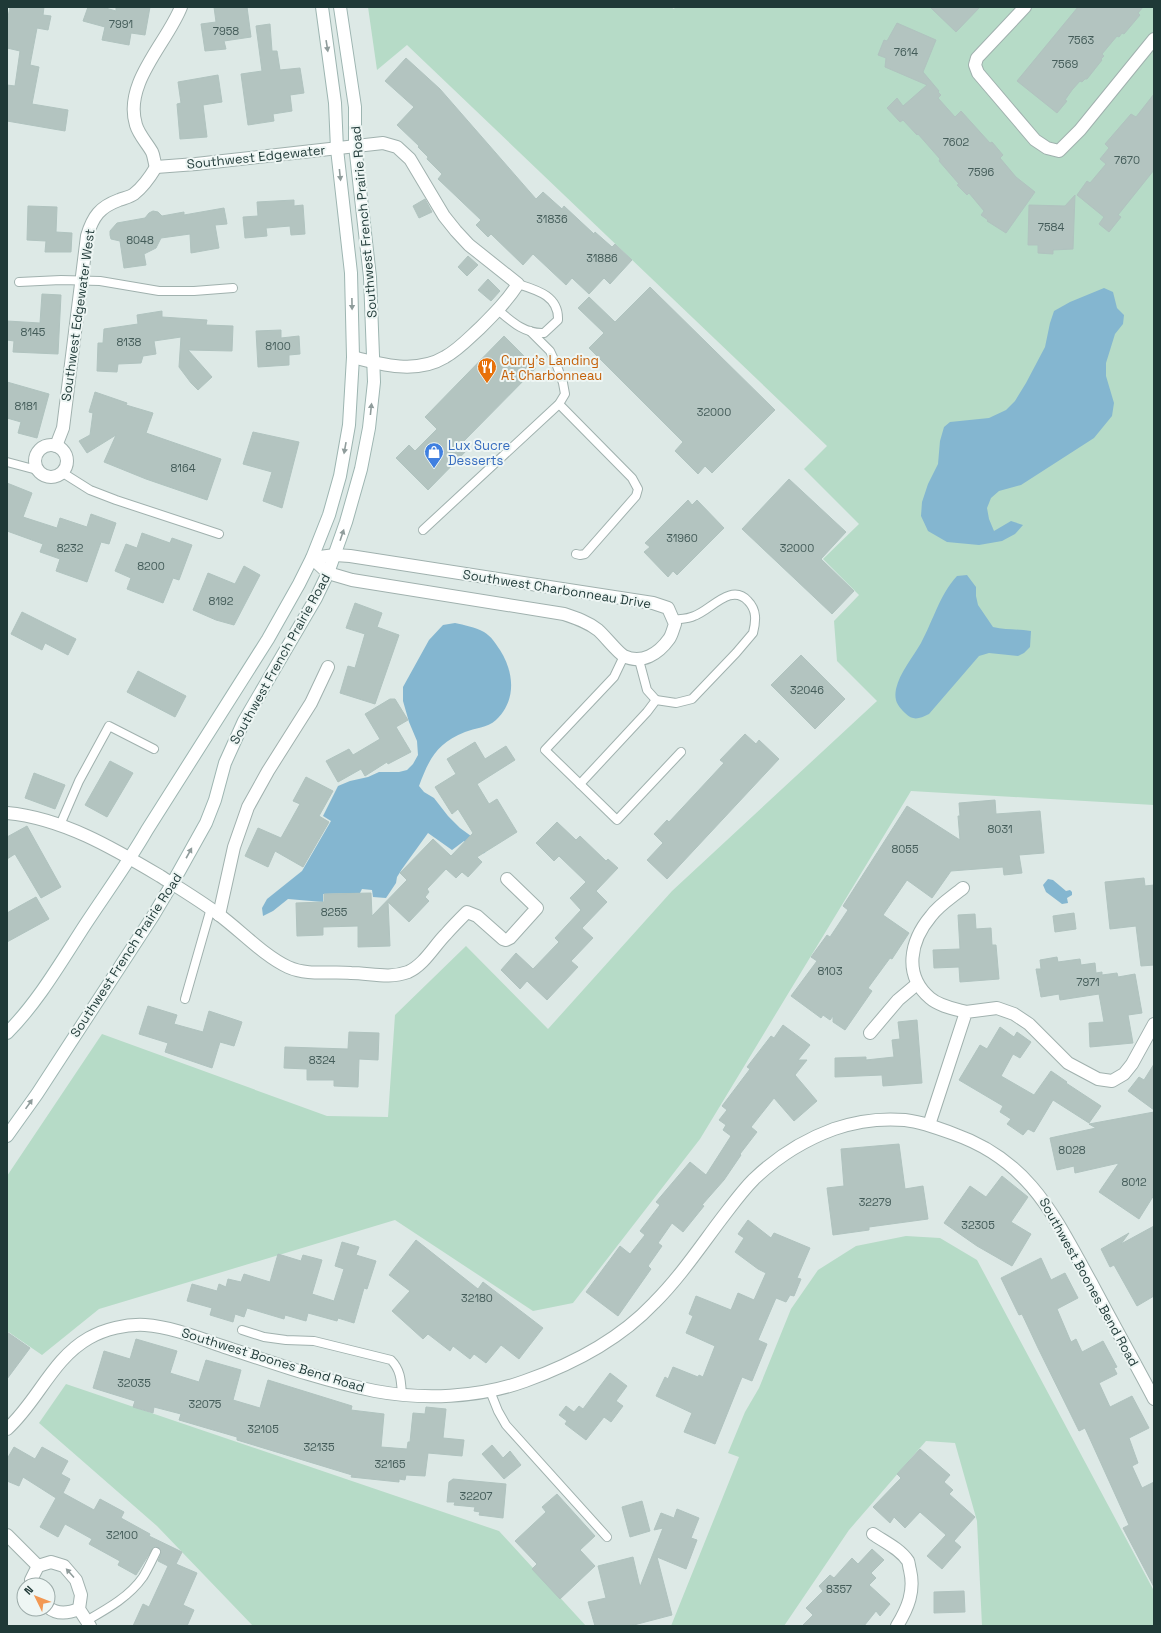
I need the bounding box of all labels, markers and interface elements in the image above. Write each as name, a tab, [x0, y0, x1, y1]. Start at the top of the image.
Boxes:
house number: 7991	[109, 17, 133, 31]
house number: 7958	[213, 24, 239, 38]
house number: 7563	[1068, 33, 1094, 47]
one-way arrow	[325, 39, 331, 52]
house number: 7614	[894, 45, 918, 59]
house number: 7569	[1052, 57, 1078, 71]
street label: Southwest French Prairie Road	[347, 125, 381, 319]
house number: 7602	[943, 135, 970, 149]
street label: Southwest Edgewater	[186, 141, 326, 173]
house number: 7670	[1114, 153, 1140, 167]
house number: 7596	[968, 165, 994, 179]
one-way arrow	[337, 169, 343, 181]
house number: 31836	[536, 212, 568, 226]
house number: 7584	[1038, 220, 1064, 234]
street label: Southwest Edgewater West	[57, 228, 99, 402]
house number: 8048	[126, 233, 154, 247]
house number: 31886	[586, 251, 618, 265]
one-way arrow	[348, 298, 355, 310]
house number: 8145	[21, 325, 46, 339]
house number: 8138	[117, 335, 142, 349]
house number: 8100	[265, 339, 291, 353]
place label: Curry's Landing At Charbonneau	[501, 352, 602, 384]
restaurant icon: Curry's Landing At Charbonneau	[476, 356, 498, 384]
house number: 8181	[15, 399, 37, 413]
one-way arrow	[368, 403, 374, 415]
house number: 32000	[697, 405, 731, 419]
place label: Lux Sucre Desserts	[448, 437, 510, 469]
shop icon: Lux Sucre Desserts	[423, 441, 445, 469]
one-way arrow	[342, 442, 348, 454]
house number: 8164	[170, 461, 196, 475]
one-way arrow	[339, 529, 345, 541]
house number: 31960	[666, 531, 698, 545]
house number: 8232	[57, 541, 84, 555]
house number: 32000	[780, 541, 814, 555]
house number: 8200	[137, 559, 165, 573]
street label: Southwest Charbonneau Drive	[462, 566, 652, 612]
street label: Southwest French Prairie Road	[226, 571, 334, 747]
house number: 8192	[209, 594, 234, 608]
house number: 32046	[790, 683, 824, 697]
house number: 8031	[988, 822, 1013, 836]
house number: 8055	[891, 842, 919, 856]
one-way arrow	[186, 847, 193, 859]
street label: Southwest French Prairie Road	[66, 870, 186, 1040]
house number: 8255	[321, 905, 348, 919]
house number: 8103	[817, 964, 843, 978]
house number: 7971	[1076, 975, 1100, 989]
house number: 8324	[309, 1053, 335, 1067]
one-way arrow	[25, 1099, 33, 1109]
house number: 8028	[1058, 1143, 1086, 1157]
house number: 8012	[1121, 1175, 1147, 1189]
house number: 32279	[859, 1195, 892, 1209]
street label: Southwest Boones Bend Road	[1035, 1195, 1143, 1369]
house number: 32305	[961, 1218, 995, 1232]
house number: 32180	[461, 1291, 493, 1305]
street label: Southwest Boones Bend Road	[180, 1324, 366, 1396]
house number: 32035	[117, 1376, 151, 1390]
house number: 32075	[189, 1397, 222, 1411]
house number: 32105	[247, 1422, 279, 1436]
house number: 32135	[303, 1440, 335, 1454]
house number: 32165	[374, 1457, 406, 1471]
house number: 32207	[460, 1489, 492, 1503]
house number: 32100	[106, 1528, 138, 1542]
one-way arrow	[65, 1568, 75, 1578]
north arrow	[16, 1577, 56, 1617]
house number: 8357	[826, 1582, 852, 1596]
text: N	[21, 1583, 36, 1598]

